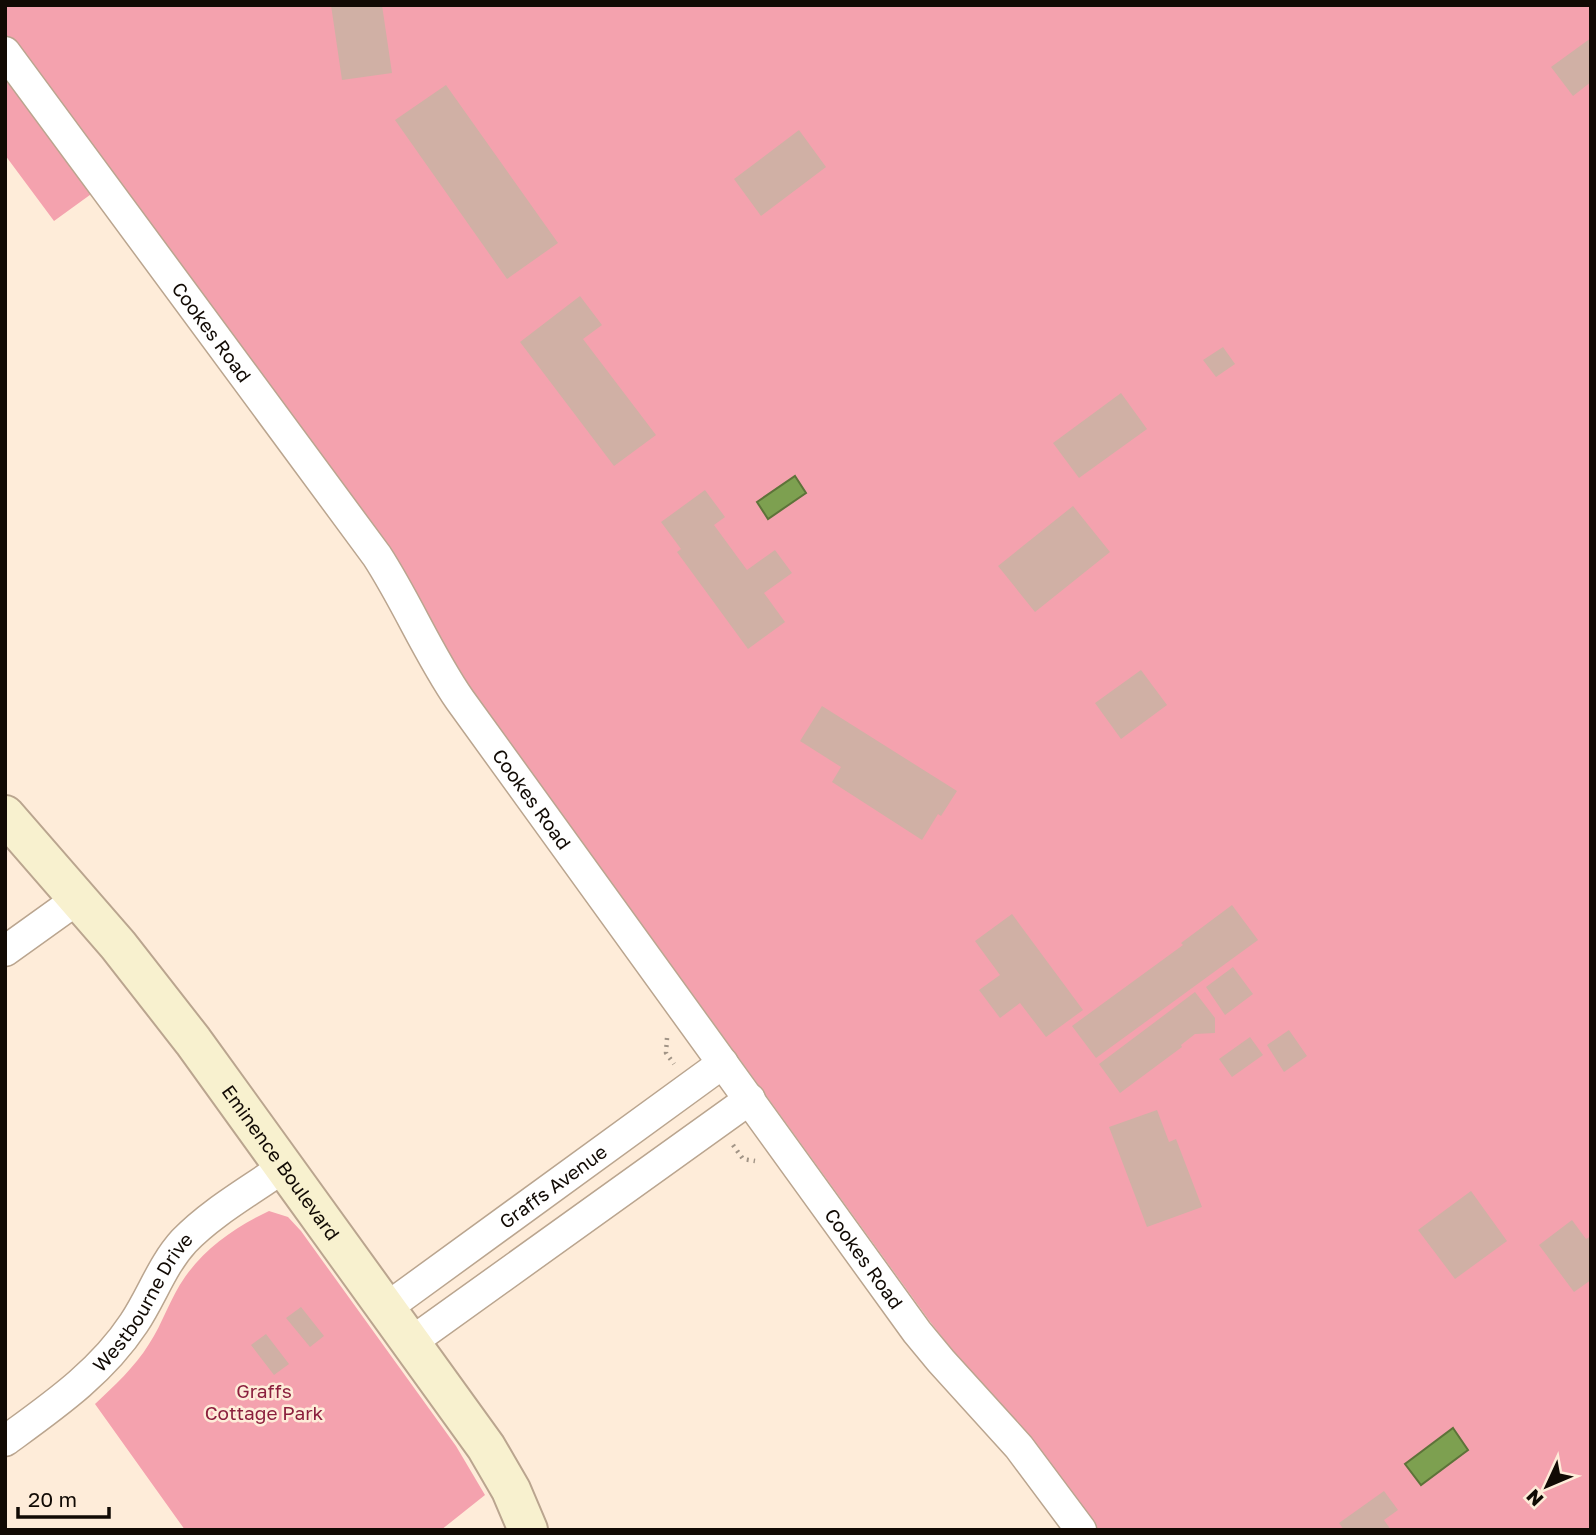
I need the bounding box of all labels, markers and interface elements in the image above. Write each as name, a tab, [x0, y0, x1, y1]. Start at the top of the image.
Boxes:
street label: Cookes Road	[168, 277, 257, 386]
street label: Cookes Road	[488, 744, 576, 854]
street label: Eminence Boulevard	[217, 1080, 345, 1244]
street label: Graffs Avenue	[495, 1139, 611, 1233]
street label: Cookes Road	[820, 1204, 908, 1313]
street label: Westbourne Drive	[88, 1227, 197, 1376]
park label: Graffs Cottage Park	[205, 1379, 324, 1424]
north arrow	[1512, 1451, 1582, 1521]
scale bar	[18, 1476, 108, 1520]
text: N	[1521, 1485, 1548, 1511]
text: 20 m	[28, 1486, 77, 1512]

